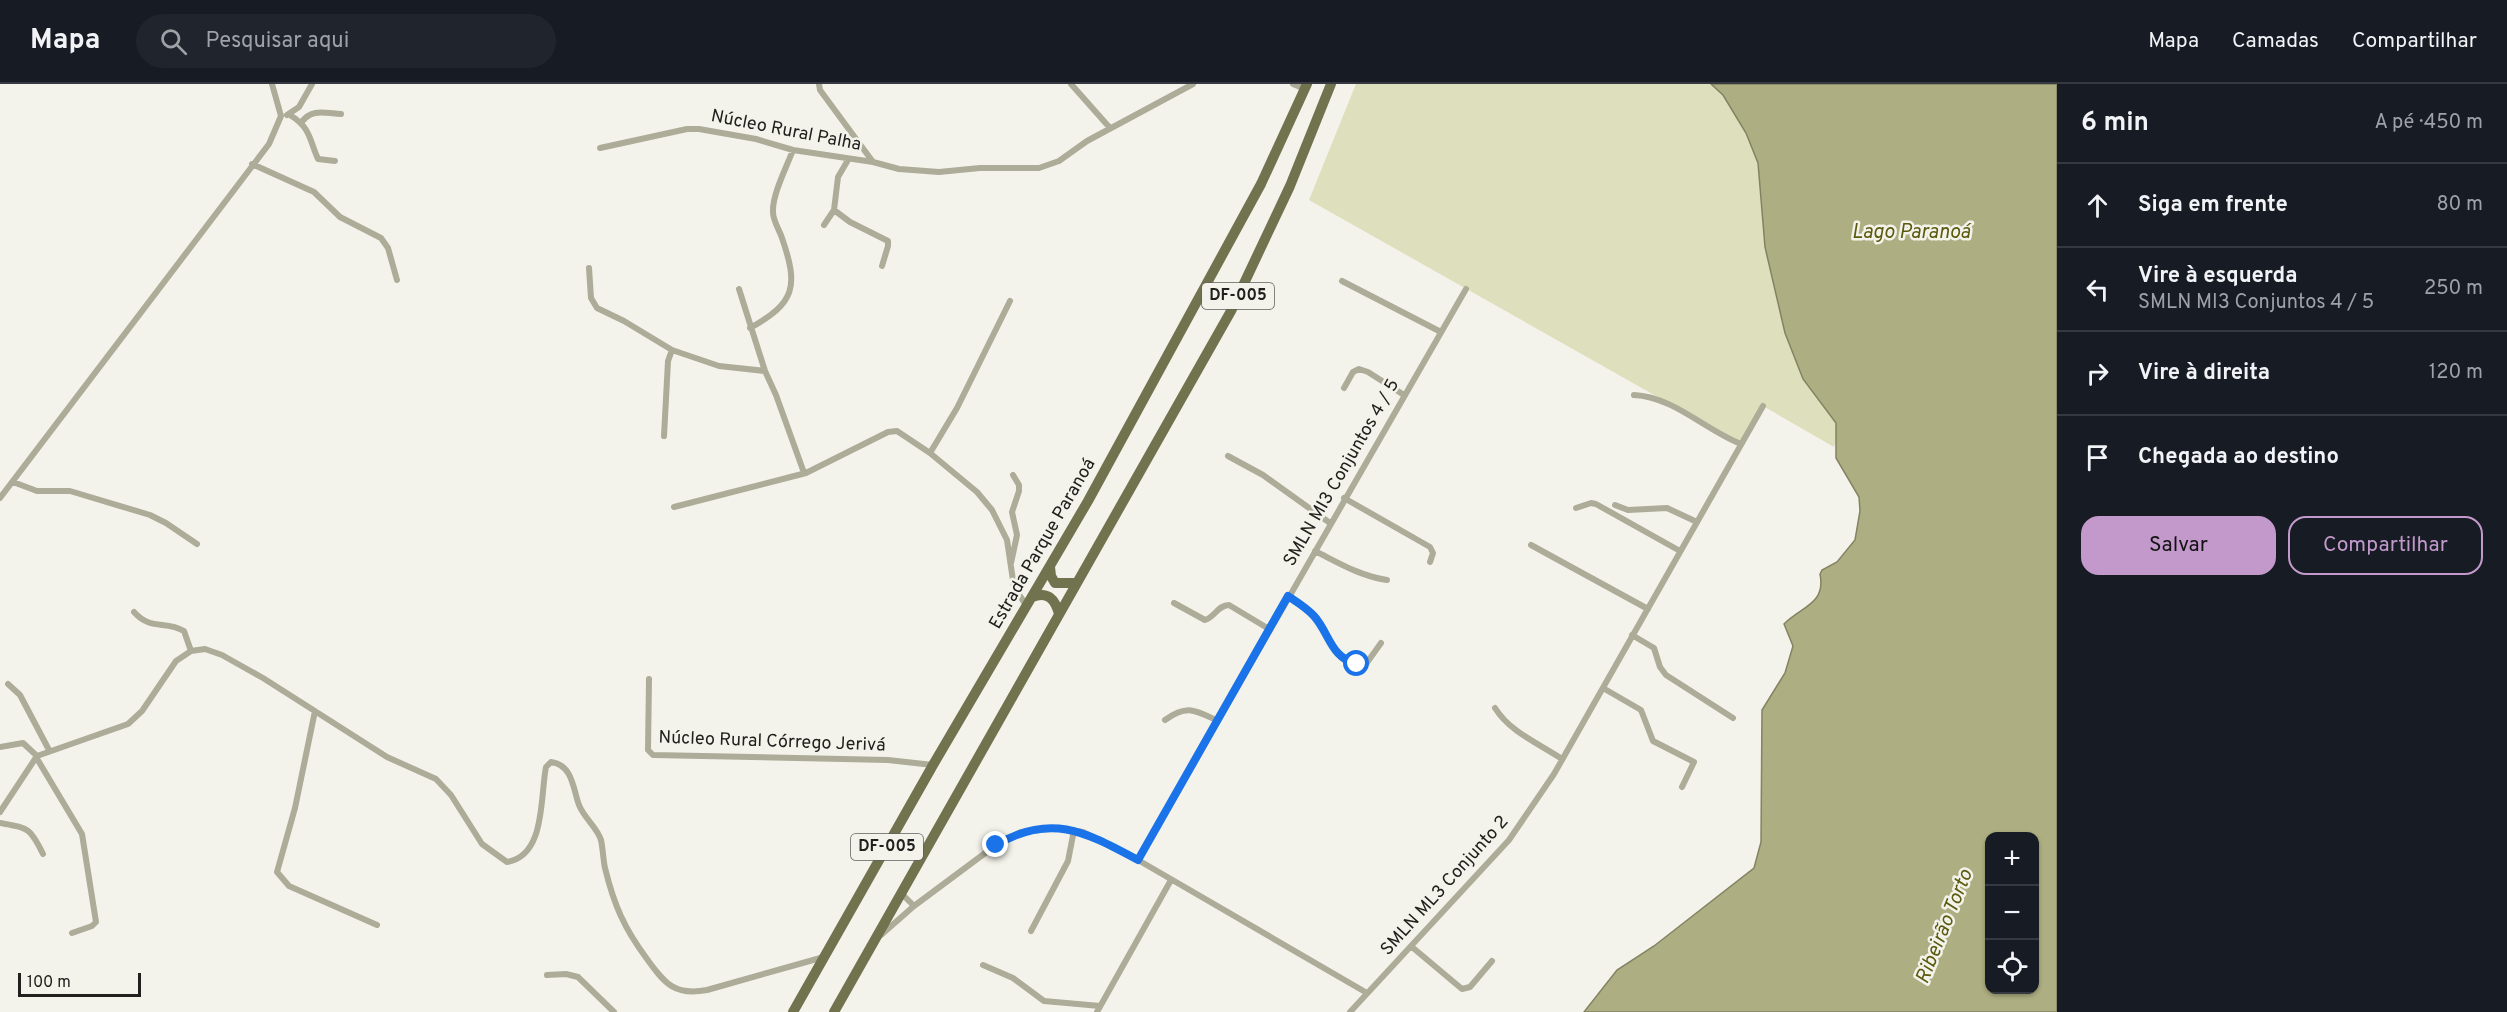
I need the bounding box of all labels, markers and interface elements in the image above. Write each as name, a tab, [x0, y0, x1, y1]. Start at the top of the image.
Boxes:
search box	[136, 14, 556, 68]
text: Mapa	[30, 23, 100, 59]
icon: search	[157, 25, 190, 58]
text: Pesquisar aqui	[205, 28, 349, 55]
text: Mapa	[2148, 28, 2199, 55]
text: Camadas	[2232, 28, 2319, 55]
text: Compartilhar	[2352, 28, 2477, 55]
street label: Núcleo Rural Palha	[709, 105, 863, 157]
text: 6 min	[2081, 107, 2149, 140]
text: A pé · 450 m	[2374, 110, 2483, 136]
icon: ahead	[2081, 189, 2114, 222]
text: Siga em frente	[2138, 192, 2288, 219]
text: 80 m	[2437, 192, 2483, 218]
water label: Lago Paranoá	[1852, 220, 1972, 246]
text: Vire à esquerda	[2138, 263, 2297, 290]
icon: left	[2081, 273, 2114, 306]
text: 250 m	[2424, 276, 2483, 302]
road number: DF-005	[1202, 283, 1274, 309]
text: SMLN MI3 Conjuntos 4 / 5	[2138, 290, 2374, 316]
icon: right	[2081, 357, 2114, 390]
text: Vire à direita	[2138, 360, 2270, 387]
text: 120 m	[2429, 360, 2483, 386]
street label: SMLN MI3 Conjuntos 4 / 5	[1279, 375, 1405, 571]
icon: arrive	[2081, 441, 2114, 474]
text: Chegada ao destino	[2138, 444, 2339, 471]
street label: Estrada Parque Paranoá	[985, 455, 1101, 633]
button: Salvar	[2081, 516, 2276, 575]
button: Compartilhar	[2288, 516, 2483, 575]
route start	[1343, 650, 1369, 676]
street label: Núcleo Rural Córrego Jerivá	[658, 727, 886, 757]
street label: SMLN ML3 Conjunto 2	[1376, 811, 1514, 961]
route end	[982, 831, 1008, 857]
map controls	[1985, 832, 2039, 994]
button: +	[1985, 832, 2039, 886]
road number: DF-005	[851, 834, 923, 860]
water label: Ribeirão Torto	[1910, 866, 1980, 988]
button: −	[1985, 886, 2039, 940]
button: locate	[1985, 940, 2039, 994]
scale bar	[18, 970, 141, 998]
text: 100 m	[27, 973, 71, 993]

